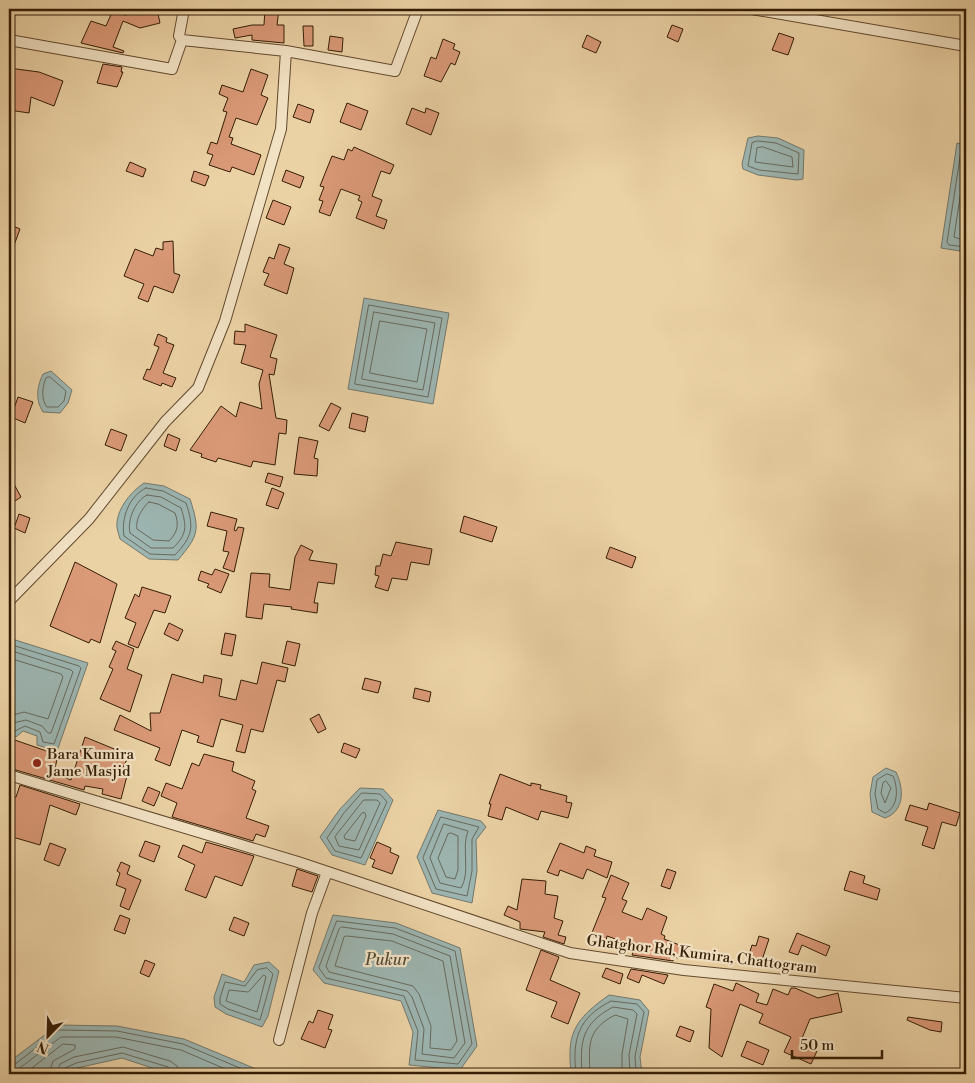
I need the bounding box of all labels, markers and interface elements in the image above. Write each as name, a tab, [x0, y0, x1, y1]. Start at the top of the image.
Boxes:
place label: Bara Kumira Jame Masjid	[46, 745, 134, 781]
marker: Bara Kumira Jame Masjid	[31, 757, 43, 769]
street label: Ghatghor Rd, Kumira, Chattogram	[585, 931, 818, 978]
water label: Pukur	[364, 950, 410, 970]
north arrow	[22, 1010, 72, 1060]
scale bar	[792, 1028, 882, 1060]
text: 50 m	[800, 1036, 834, 1055]
text: N	[35, 1037, 52, 1057]

